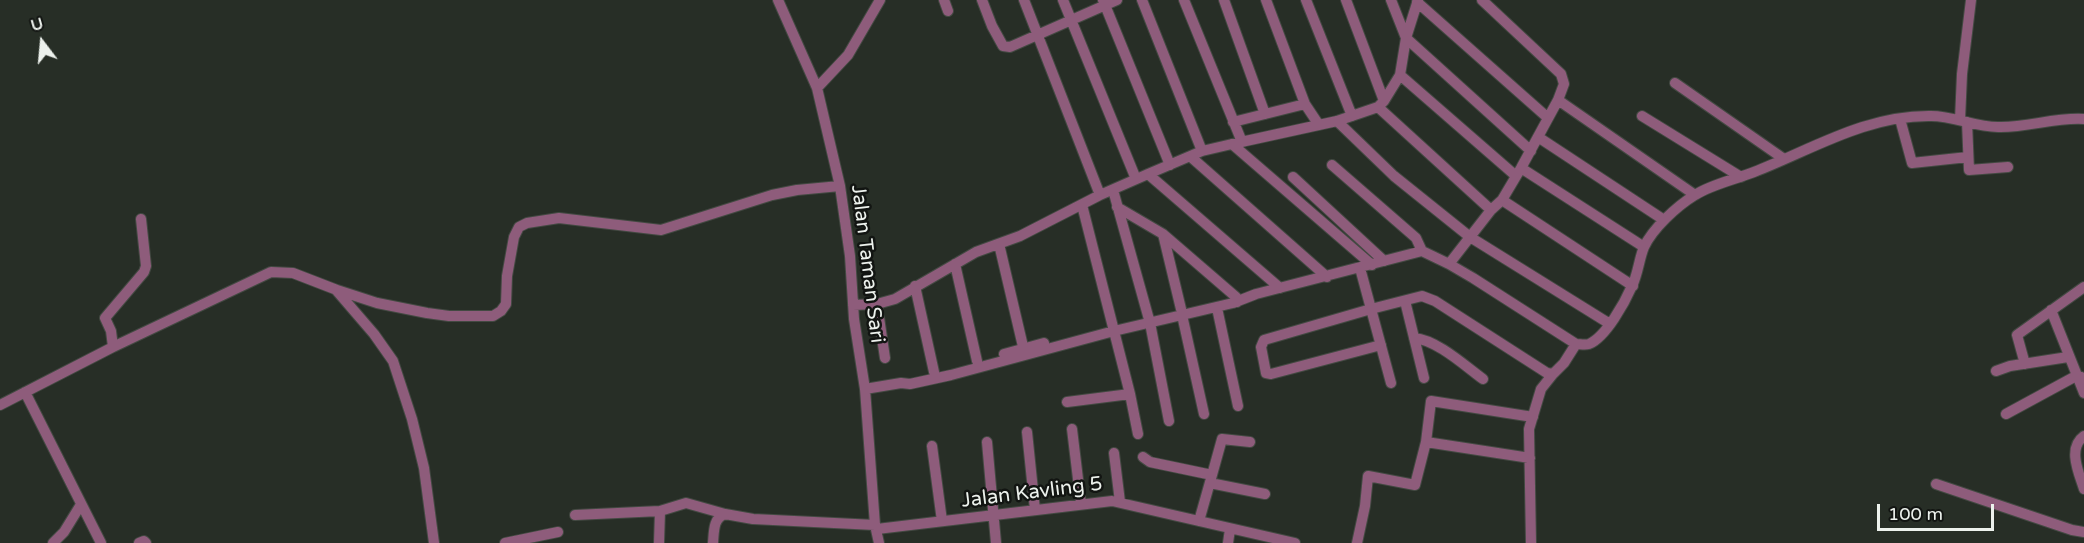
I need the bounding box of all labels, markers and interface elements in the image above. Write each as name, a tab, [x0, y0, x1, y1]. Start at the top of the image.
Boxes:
north arrow	[12, 12, 72, 72]
text: U	[28, 13, 46, 36]
street label: Jalan Taman Sari	[845, 184, 889, 344]
street label: Jalan Kavling 5	[960, 472, 1104, 514]
scale bar	[1880, 492, 1997, 530]
text: 100 m	[1888, 503, 1943, 525]

